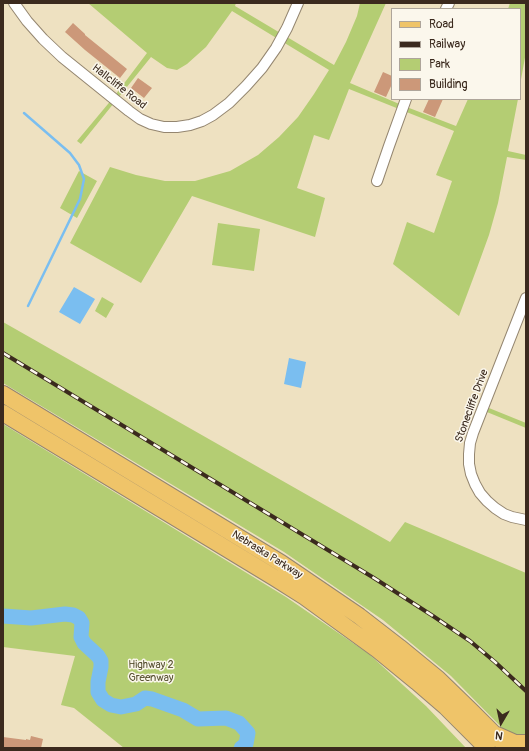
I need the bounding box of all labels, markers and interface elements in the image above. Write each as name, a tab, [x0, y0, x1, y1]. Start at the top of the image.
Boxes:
legend	[391, 8, 521, 100]
text: Road	[429, 17, 454, 32]
text: Railway	[429, 37, 465, 52]
text: Park	[429, 57, 450, 72]
street label: Hallcliffe Road	[89, 62, 149, 112]
text: Building	[429, 77, 468, 92]
street label: Stonecliffe Drive	[453, 368, 491, 444]
street label: Nebraska Parkway	[229, 528, 305, 582]
park label: Highway 2 Greenway	[128, 658, 174, 684]
north arrow	[481, 703, 521, 743]
text: N	[494, 728, 504, 742]

